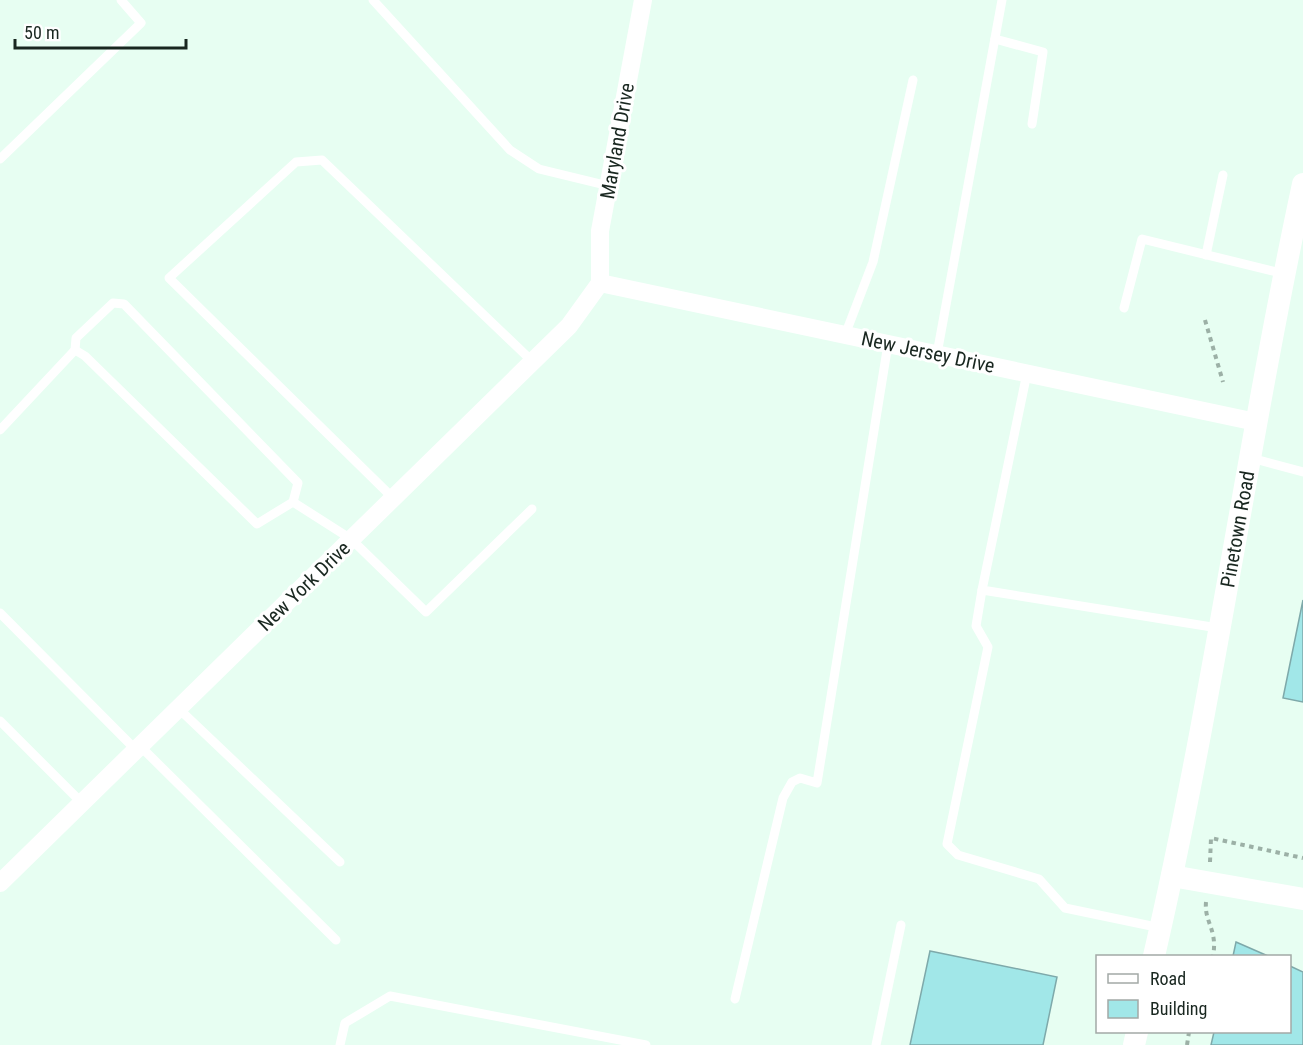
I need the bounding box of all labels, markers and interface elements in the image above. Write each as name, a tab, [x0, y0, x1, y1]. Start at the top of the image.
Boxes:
scale bar	[15, 12, 186, 50]
text: 50 m	[24, 22, 59, 43]
street label: Maryland Drive	[595, 81, 639, 201]
street label: New Jersey Drive	[859, 326, 997, 378]
street label: Pinetown Road	[1215, 469, 1260, 589]
street label: New York Drive	[253, 536, 355, 636]
legend	[1096, 955, 1291, 1033]
text: Road	[1150, 968, 1186, 989]
text: Building	[1150, 998, 1207, 1019]

